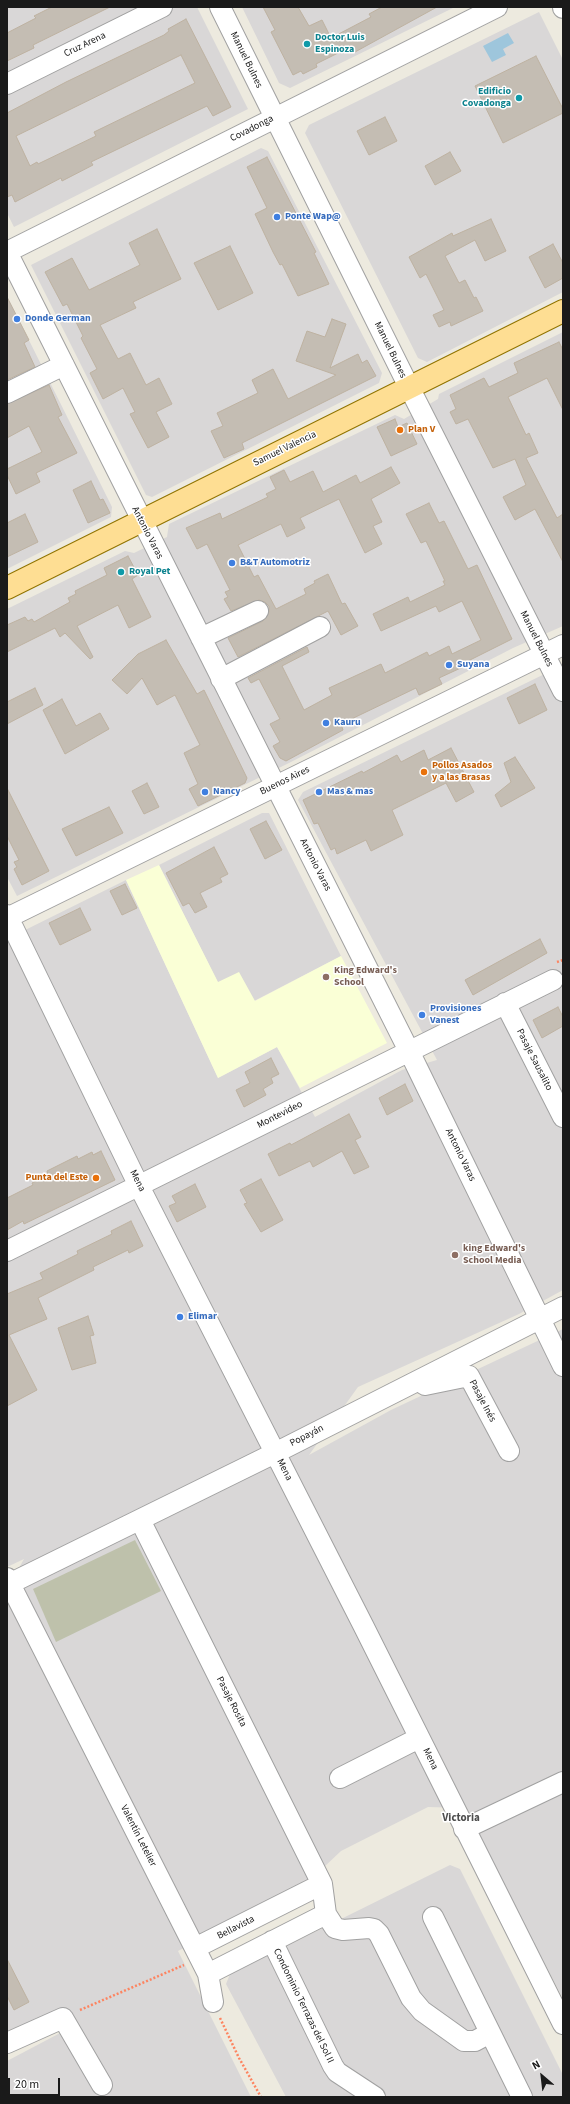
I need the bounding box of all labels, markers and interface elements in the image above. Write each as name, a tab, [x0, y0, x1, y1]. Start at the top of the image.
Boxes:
street label: Cruz Arena	[62, 30, 108, 60]
street label: Manuel Bulnes	[227, 30, 265, 90]
place label: Doctor Luis Espinoza	[315, 32, 365, 56]
marker: Doctor Luis Espinoza	[302, 39, 312, 49]
place label: Edificio Covadonga	[462, 86, 511, 110]
marker: Edificio Covadonga	[514, 93, 524, 103]
street label: Covadonga	[228, 113, 276, 145]
place label: Ponte Wap@	[285, 211, 341, 223]
marker: Ponte Wap@	[272, 212, 282, 222]
place label: Donde German	[25, 313, 91, 325]
marker: Donde German	[12, 314, 22, 324]
street label: Manuel Bulnes	[371, 320, 409, 380]
place label: Plan V	[408, 424, 435, 436]
marker: Plan V	[395, 425, 405, 435]
street label: Samuel Valencia	[252, 429, 318, 469]
street label: Antonio Varas	[129, 505, 165, 561]
place label: B&T Automotriz	[240, 557, 310, 569]
marker: B&T Automotriz	[227, 558, 237, 568]
place label: Royal Pet	[129, 566, 170, 578]
marker: Royal Pet	[116, 567, 126, 577]
street label: Manuel Bulnes	[517, 609, 555, 669]
place label: Suyana	[457, 659, 490, 671]
marker: Suyana	[444, 660, 454, 670]
place label: Kauru	[334, 717, 361, 729]
marker: Kauru	[321, 718, 331, 728]
place label: Pollos Asados y a las Brasas	[432, 760, 492, 784]
street label: Buenos Aires	[258, 764, 312, 798]
marker: Pollos Asados y a las Brasas	[419, 767, 429, 777]
place label: Nancy	[213, 786, 241, 798]
place label: Mas & mas	[327, 786, 373, 798]
marker: Nancy	[200, 787, 210, 797]
marker: Mas & mas	[314, 787, 324, 797]
street label: Antonio Varas	[297, 837, 333, 893]
place label: King Edward's School	[334, 965, 397, 988]
marker: King Edward's School	[321, 972, 331, 982]
place label: Provisiones Vanest	[430, 1003, 481, 1026]
marker: Provisiones Vanest	[417, 1010, 427, 1020]
street label: Pasaje Sausalito	[513, 1027, 555, 1093]
street label: Montevideo	[255, 1098, 305, 1132]
street label: Antonio Varas	[442, 1127, 478, 1183]
street label: Mena	[126, 1168, 148, 1194]
place label: Punta del Este	[25, 1172, 88, 1184]
marker: Punta del Este	[91, 1173, 101, 1183]
place label: king Edward's School Media	[463, 1243, 525, 1266]
marker: king Edward's School Media	[450, 1250, 460, 1260]
place label: Elimar	[188, 1311, 217, 1323]
marker: Elimar	[175, 1312, 185, 1322]
street label: Pasaje Inés	[466, 1378, 498, 1424]
street label: Popayán	[288, 1422, 326, 1450]
street label: Mena	[273, 1457, 295, 1483]
street label: Pasaje Rosita	[213, 1675, 249, 1729]
street label: Mena	[420, 1746, 440, 1772]
street label: Valentín Letelier	[117, 1803, 159, 1869]
district label: Victoria	[442, 1812, 480, 1826]
street label: Bellavista	[215, 1914, 257, 1942]
street label: Condominio Terrazas del Sol II	[270, 1947, 336, 2065]
north arrow	[522, 2056, 562, 2096]
text: N	[529, 2057, 543, 2073]
scale bar	[10, 2070, 62, 2096]
text: 20 m	[15, 2076, 39, 2093]

